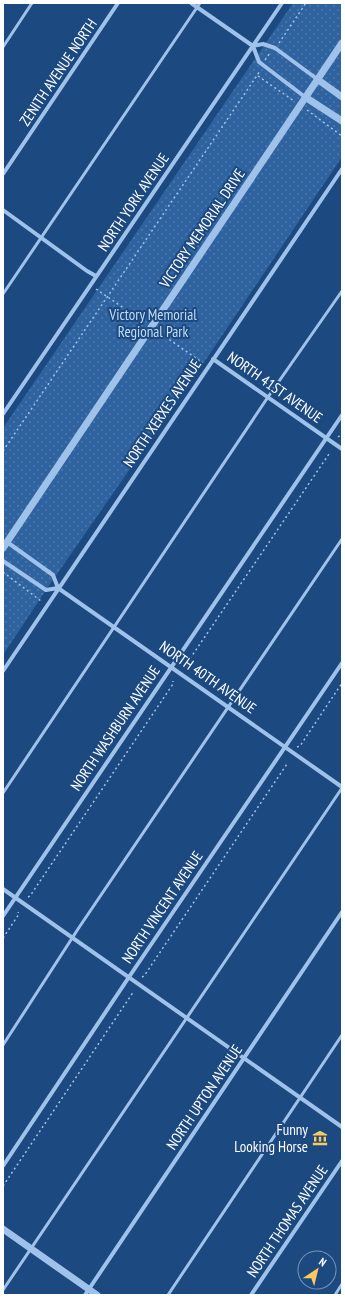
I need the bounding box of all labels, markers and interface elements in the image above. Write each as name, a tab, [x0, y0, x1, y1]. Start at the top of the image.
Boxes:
street label: ZENITH AVENUE NORTH	[15, 15, 101, 129]
street label: NORTH YORK AVENUE	[93, 149, 173, 255]
street label: VICTORY MEMORIAL DRIVE	[154, 165, 249, 292]
park label: Victory Memorial Regional Park	[108, 305, 197, 341]
street label: NORTH 41ST AVENUE	[224, 347, 326, 427]
street label: NORTH XERXES AVENUE	[119, 355, 205, 471]
street label: NORTH 40TH AVENUE	[156, 637, 260, 717]
street label: NORTH WASHBURN AVENUE	[66, 662, 164, 794]
street label: NORTH VINCENT AVENUE	[117, 847, 207, 967]
street label: NORTH UPTON AVENUE	[162, 1041, 246, 1153]
place label: Funny Looking Horse	[234, 1120, 308, 1156]
museum icon: Funny Looking Horse	[311, 1129, 329, 1147]
street label: NORTH THOMAS AVENUE	[243, 1161, 331, 1281]
north arrow	[297, 1250, 337, 1290]

